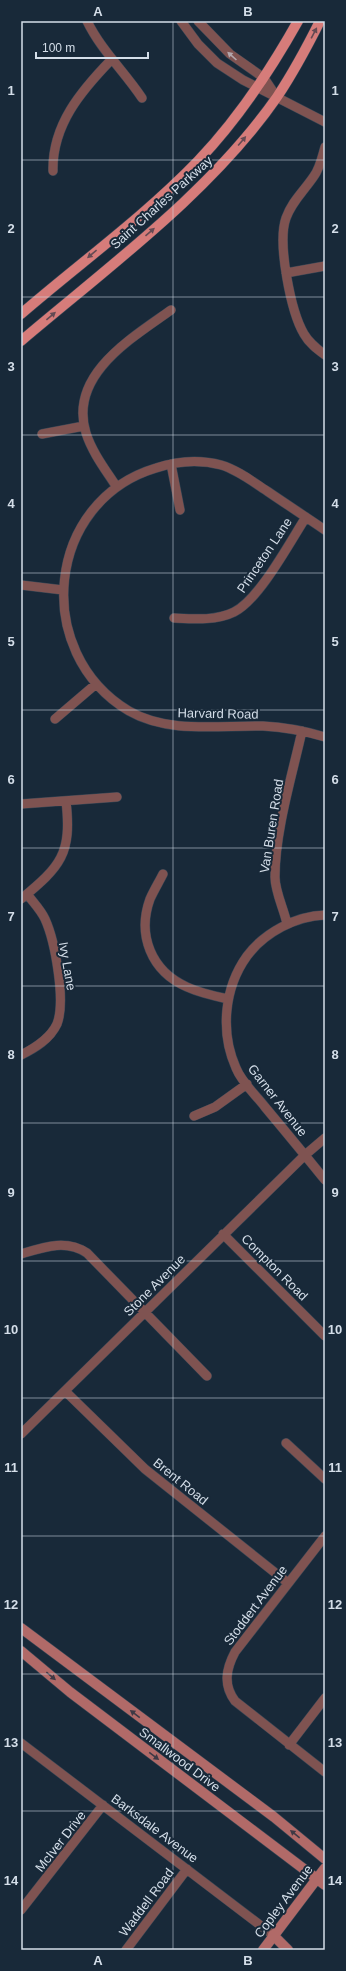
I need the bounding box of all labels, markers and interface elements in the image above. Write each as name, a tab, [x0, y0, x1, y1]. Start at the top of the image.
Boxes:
text: A	[93, 4, 103, 19]
text: B	[243, 4, 253, 19]
one-way arrow	[311, 27, 317, 39]
scale bar	[36, 34, 148, 60]
text: 100 m	[42, 41, 75, 55]
one-way arrow	[227, 51, 237, 60]
text: 1	[7, 83, 15, 98]
text: 1	[331, 83, 339, 98]
one-way arrow	[238, 136, 247, 146]
street label: Saint Charles Parkway	[107, 152, 216, 252]
text: 2	[7, 221, 15, 236]
text: 2	[331, 221, 339, 236]
one-way arrow	[144, 227, 155, 236]
one-way arrow	[87, 249, 98, 258]
one-way arrow	[45, 311, 56, 320]
text: 3	[7, 359, 15, 374]
text: 3	[331, 359, 339, 374]
text: 4	[7, 496, 15, 511]
text: 4	[331, 496, 339, 511]
street label: Princeton Lane	[234, 515, 295, 596]
text: 5	[7, 634, 15, 649]
text: 5	[331, 634, 339, 649]
street label: Harvard Road	[177, 705, 259, 722]
text: 6	[7, 772, 15, 787]
text: 6	[331, 772, 339, 787]
street label: Van Buren Road	[257, 778, 286, 874]
text: 7	[7, 909, 15, 924]
text: 7	[331, 909, 339, 924]
street label: Ivy Lane	[56, 941, 79, 992]
text: 8	[7, 1047, 15, 1062]
text: 8	[331, 1047, 339, 1062]
street label: Garner Avenue	[245, 1061, 310, 1139]
text: 9	[7, 1185, 15, 1200]
text: 9	[331, 1185, 339, 1200]
street label: Compton Road	[238, 1231, 311, 1304]
street label: Stone Avenue	[121, 1252, 188, 1319]
text: 10	[4, 1322, 18, 1337]
text: 10	[328, 1322, 342, 1337]
street label: Brent Road	[150, 1455, 211, 1508]
text: 11	[4, 1460, 18, 1475]
text: 11	[328, 1460, 342, 1475]
street label: Stoddert Avenue	[221, 1562, 290, 1648]
text: 12	[4, 1597, 18, 1612]
text: 12	[328, 1597, 342, 1612]
one-way arrow	[46, 1672, 56, 1681]
one-way arrow	[129, 1710, 140, 1718]
street label: Smallwood Drive	[136, 1724, 223, 1795]
text: 13	[4, 1735, 18, 1750]
text: 13	[328, 1735, 342, 1750]
one-way arrow	[148, 1752, 159, 1760]
street label: Barksdale Avenue	[108, 1791, 201, 1866]
street label: McIver Drive	[32, 1808, 89, 1875]
one-way arrow	[289, 1830, 300, 1838]
street label: Copley Avenue	[251, 1862, 316, 1941]
street label: Waddell Road	[116, 1865, 177, 1939]
text: 14	[4, 1873, 19, 1888]
text: 14	[328, 1873, 343, 1888]
text: A	[93, 1953, 103, 1968]
text: B	[243, 1953, 253, 1968]

